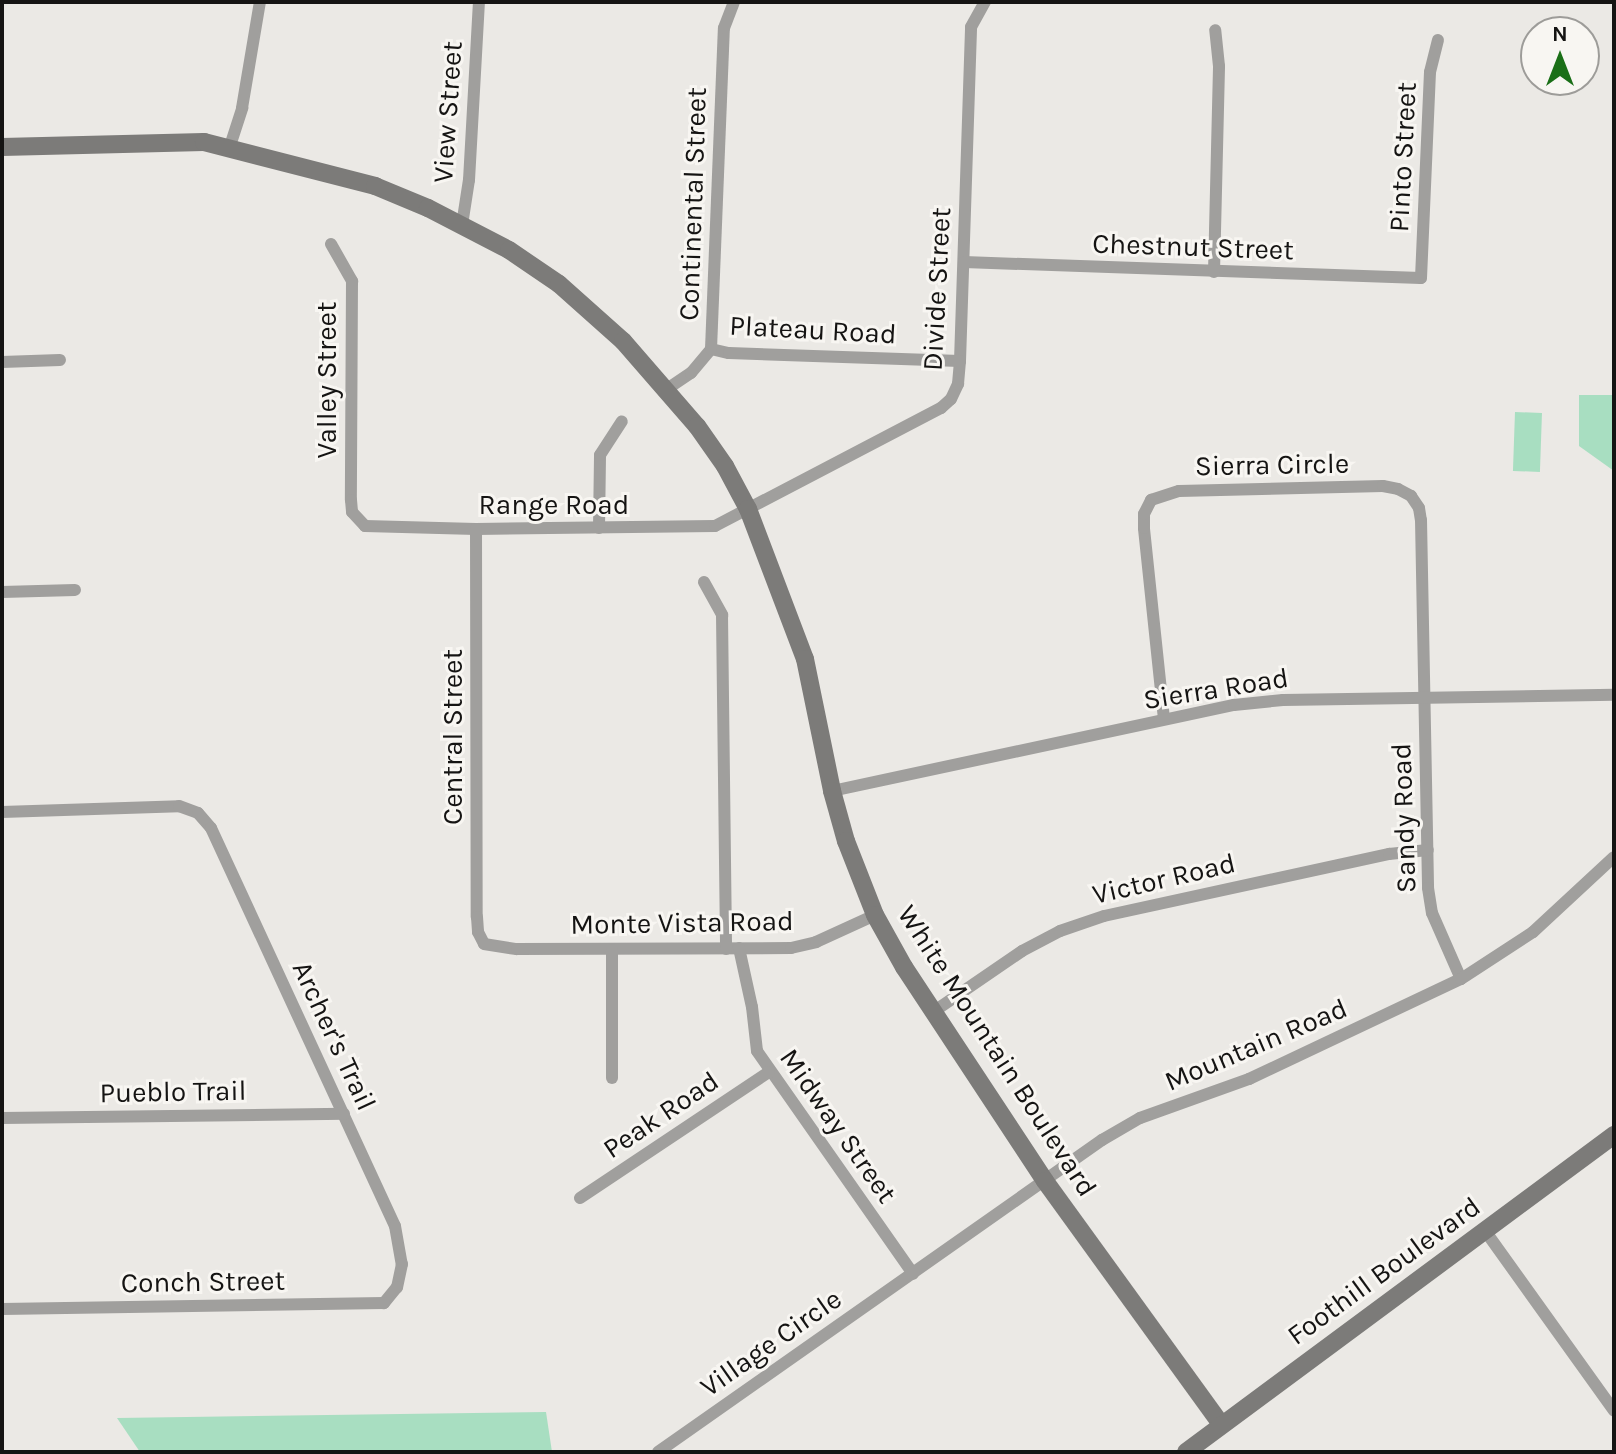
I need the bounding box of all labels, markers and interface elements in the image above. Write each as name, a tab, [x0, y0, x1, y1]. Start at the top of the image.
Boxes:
north arrow	[1520, 16, 1600, 96]
text: N	[1552, 21, 1568, 47]
street label: View Street	[426, 40, 470, 184]
street label: Pinto Street	[1382, 81, 1424, 233]
street label: Continental Street	[672, 87, 714, 321]
street label: Divide Street	[916, 206, 958, 372]
street label: Chestnut Street	[1092, 227, 1294, 267]
street label: Valley Street	[310, 302, 344, 458]
street label: Plateau Road	[729, 309, 897, 351]
street label: Sierra Circle	[1195, 447, 1349, 483]
street label: Range Road	[479, 488, 629, 522]
street label: Central Street	[436, 649, 470, 825]
street label: Sierra Road	[1141, 661, 1291, 717]
street label: Sandy Road	[1385, 742, 1423, 894]
street label: Victor Road	[1089, 846, 1239, 912]
street label: White Mountain Boulevard	[890, 899, 1104, 1203]
street label: Monte Vista Road	[570, 904, 794, 942]
street label: Archer's Trail	[285, 956, 383, 1116]
street label: Mountain Road	[1160, 991, 1352, 1099]
street label: Midway Street	[772, 1042, 904, 1210]
street label: Peak Road	[597, 1064, 725, 1166]
street label: Pueblo Trail	[99, 1074, 247, 1110]
street label: Foothill Boulevard	[1281, 1190, 1487, 1352]
street label: Conch Street	[121, 1264, 285, 1300]
street label: Village Circle	[694, 1282, 848, 1404]

